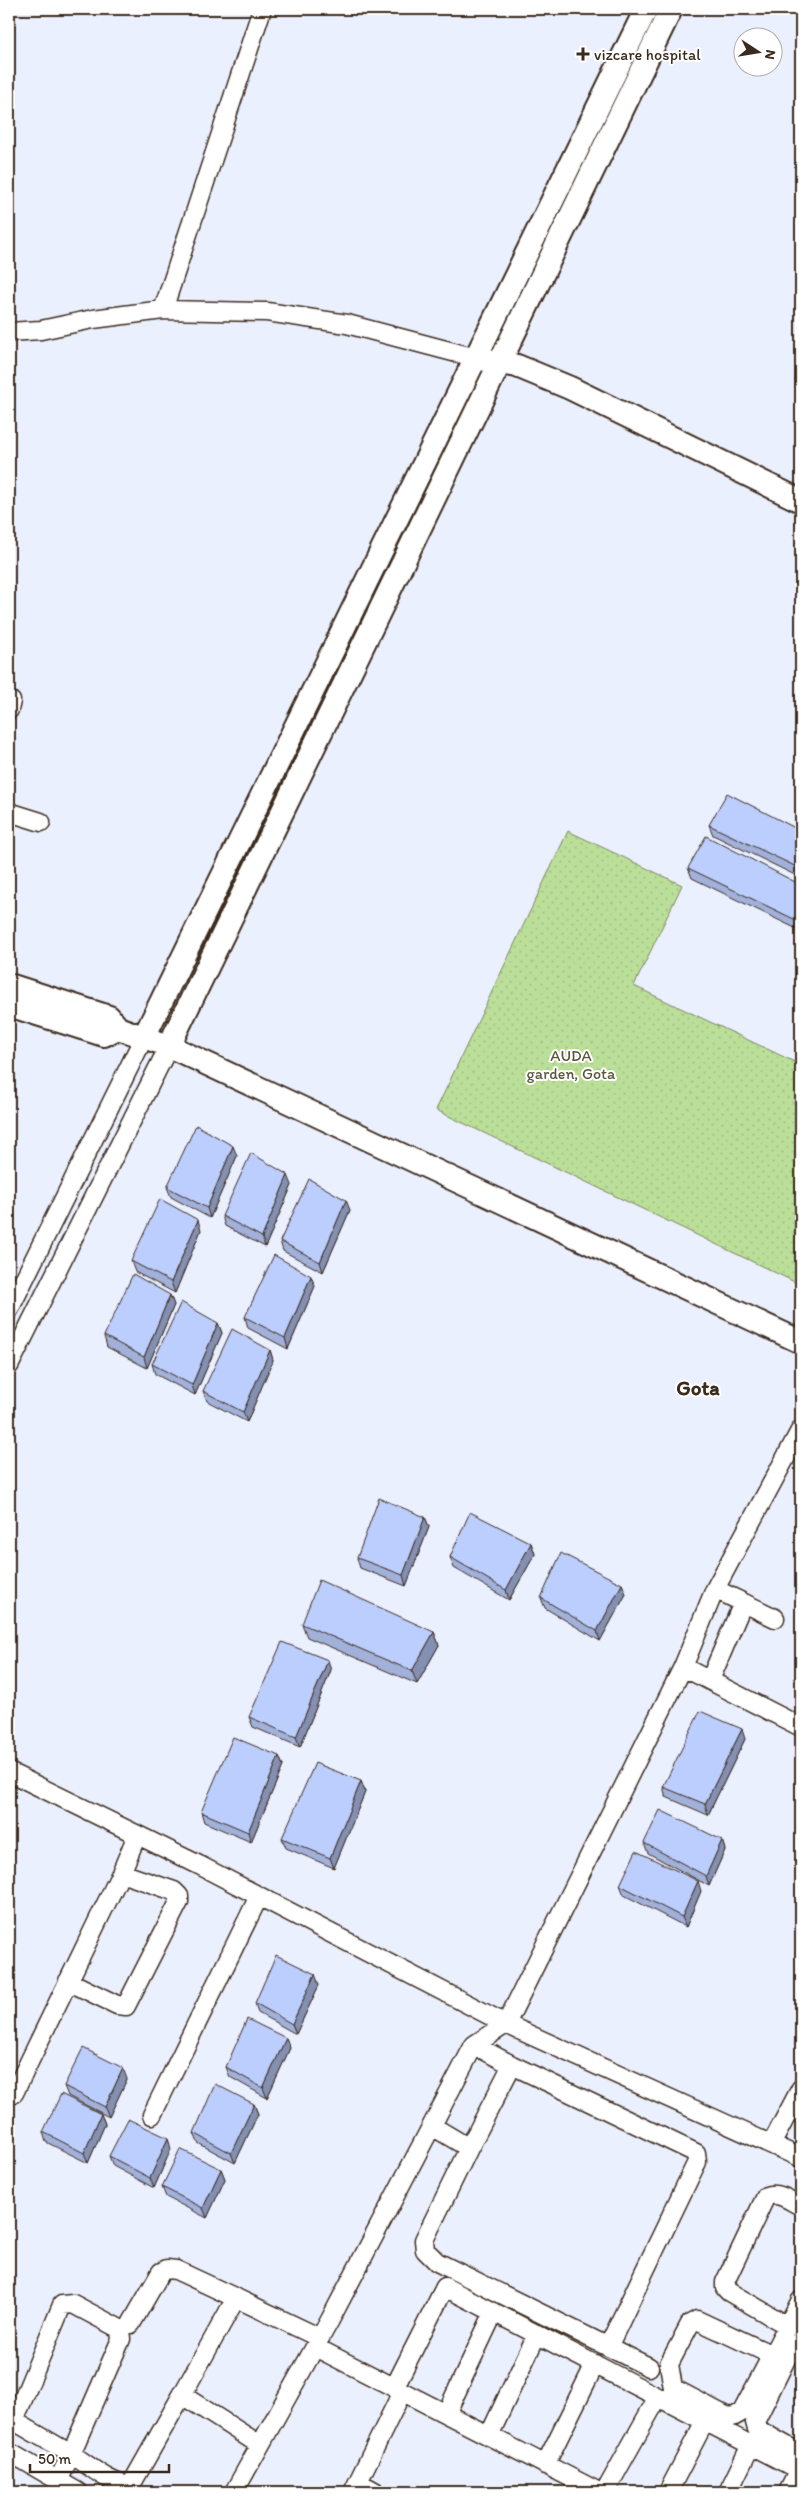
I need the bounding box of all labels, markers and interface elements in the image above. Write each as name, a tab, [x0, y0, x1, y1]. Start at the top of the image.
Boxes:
north arrow	[732, 28, 782, 78]
place label: vizcare hospital	[594, 45, 701, 64]
marker: vizcare hospital	[576, 47, 590, 61]
text: N	[761, 48, 780, 61]
park label: AUDA garden, Gota	[527, 1046, 616, 1083]
district label: Gota	[676, 1375, 720, 1400]
scale bar	[30, 2441, 169, 2473]
text: 50 m	[38, 2450, 71, 2468]

